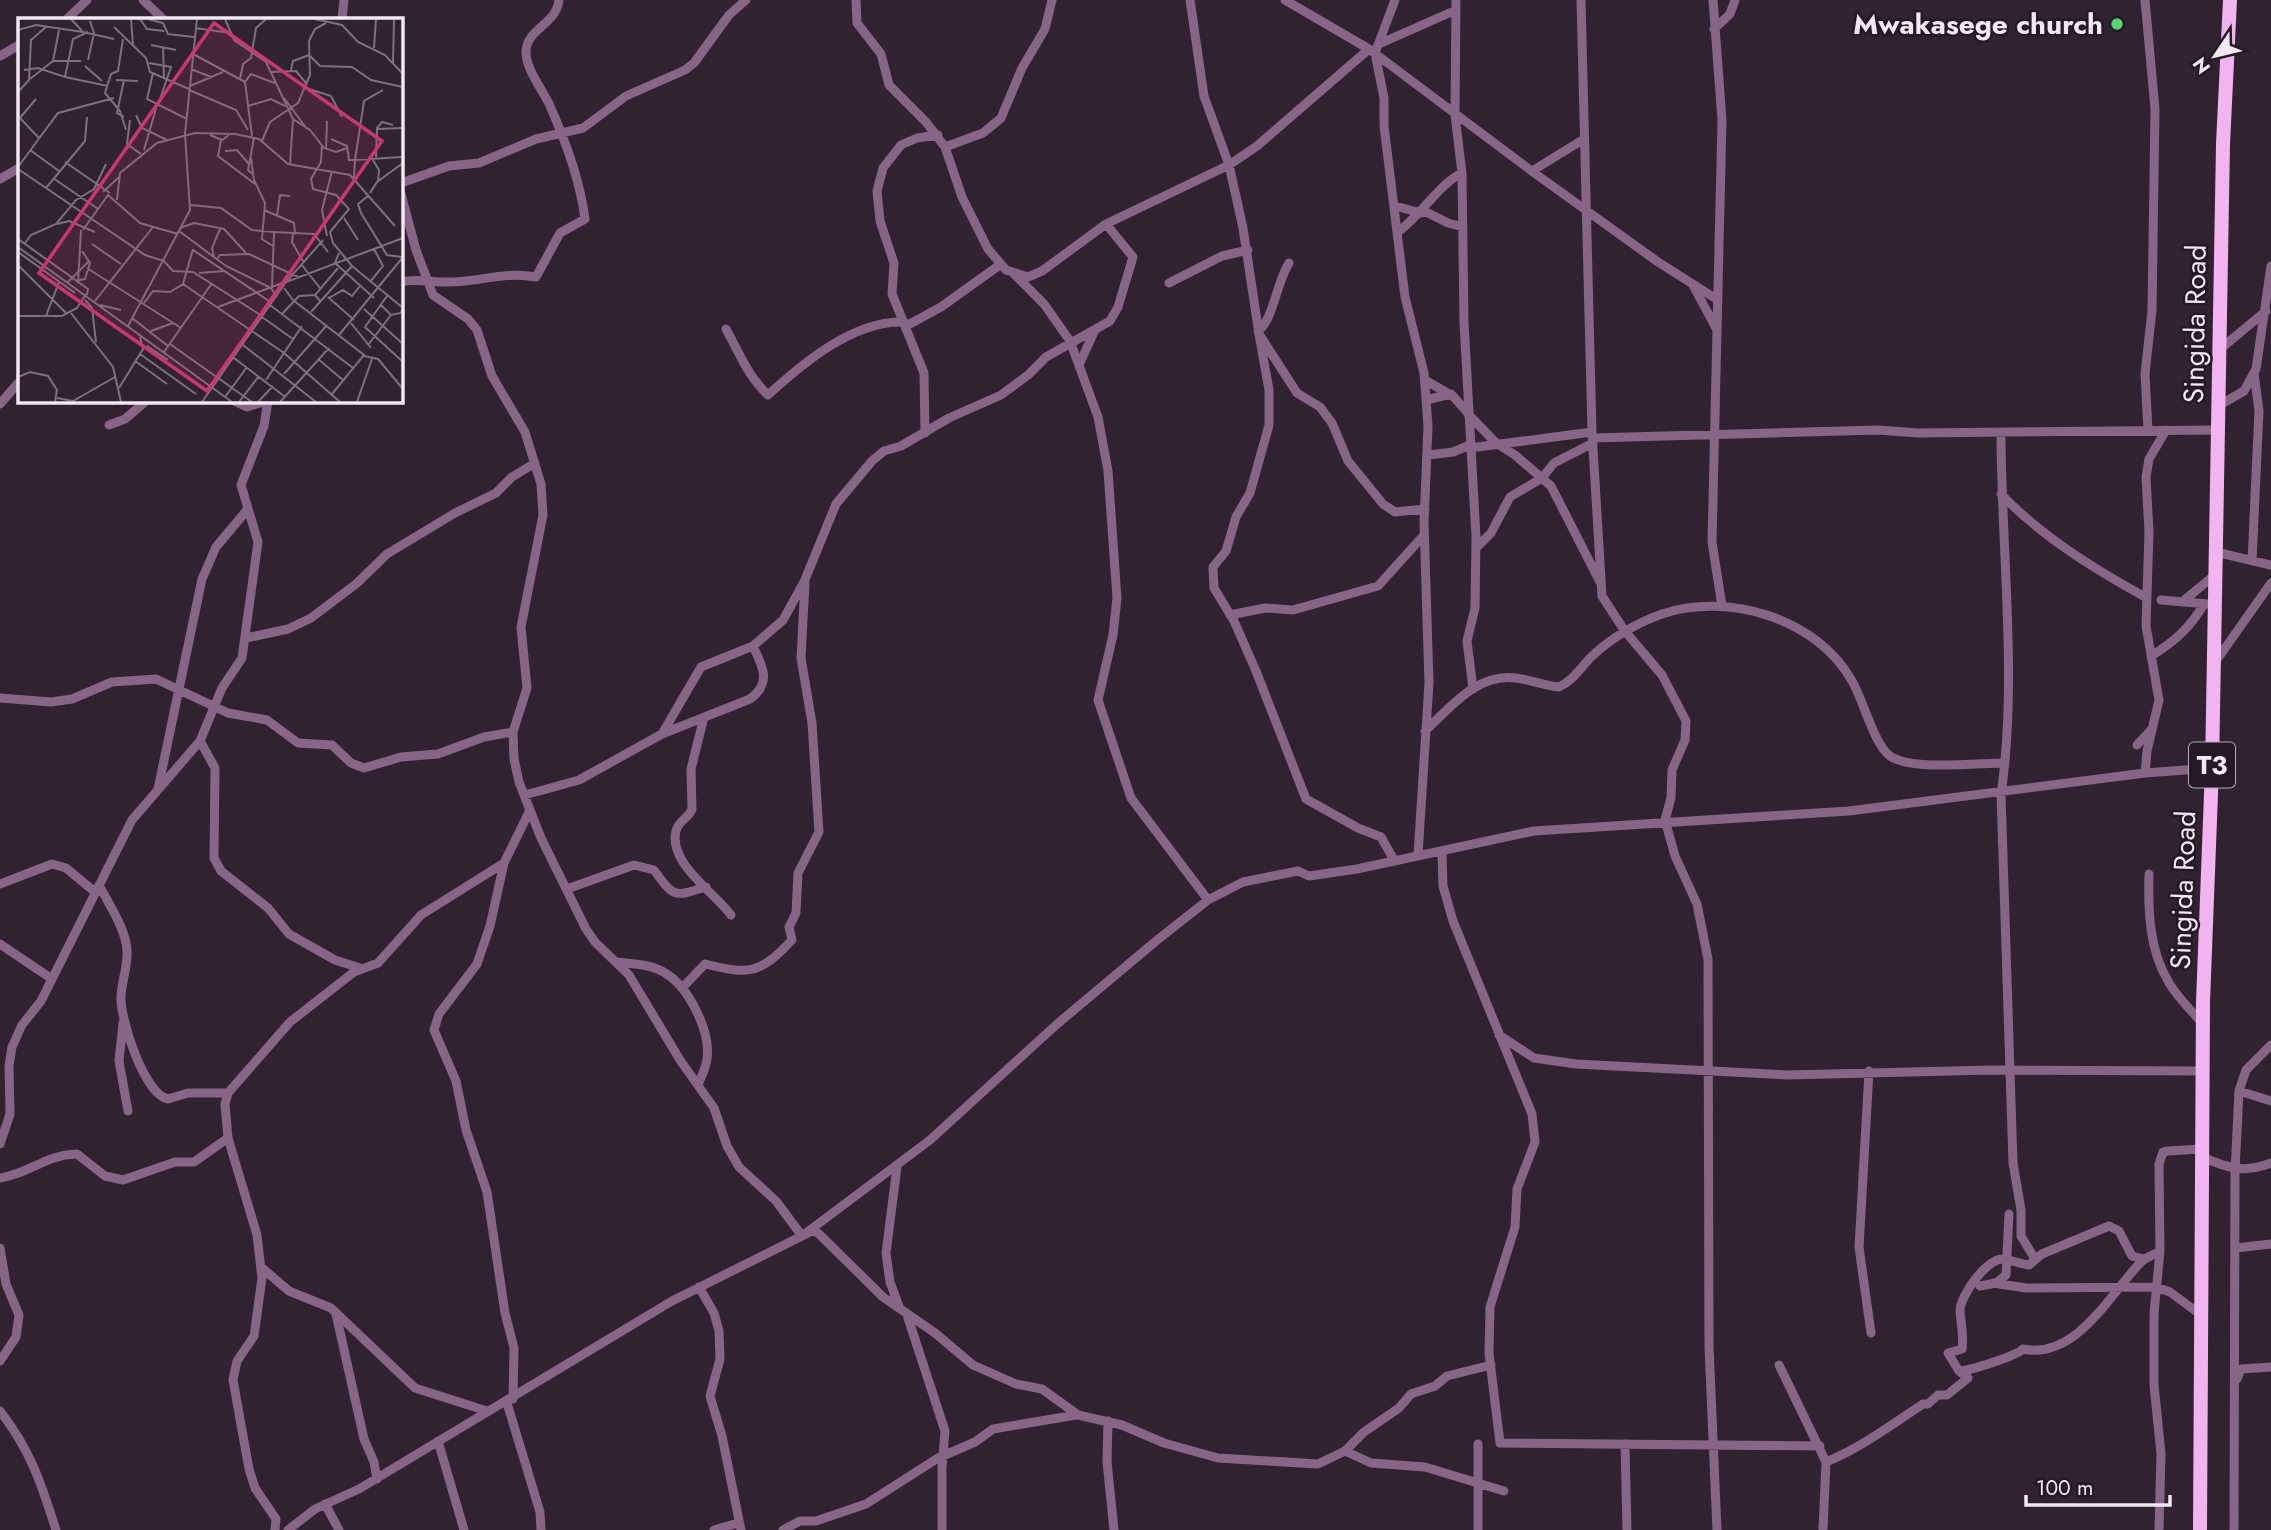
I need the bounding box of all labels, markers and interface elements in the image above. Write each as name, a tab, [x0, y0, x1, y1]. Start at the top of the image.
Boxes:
place label: Mwakasege church	[1853, 4, 2103, 45]
marker: Mwakasege church	[2109, 16, 2125, 32]
inset map	[18, 18, 402, 402]
north arrow	[2180, 21, 2250, 91]
text: N	[2186, 52, 2217, 79]
street label: Singida Road	[2173, 244, 2217, 404]
road number: T3	[2189, 743, 2235, 788]
street label: Singida Road	[2160, 810, 2206, 970]
scale bar	[2026, 1464, 2170, 1508]
text: 100 m	[2036, 1473, 2093, 1503]

